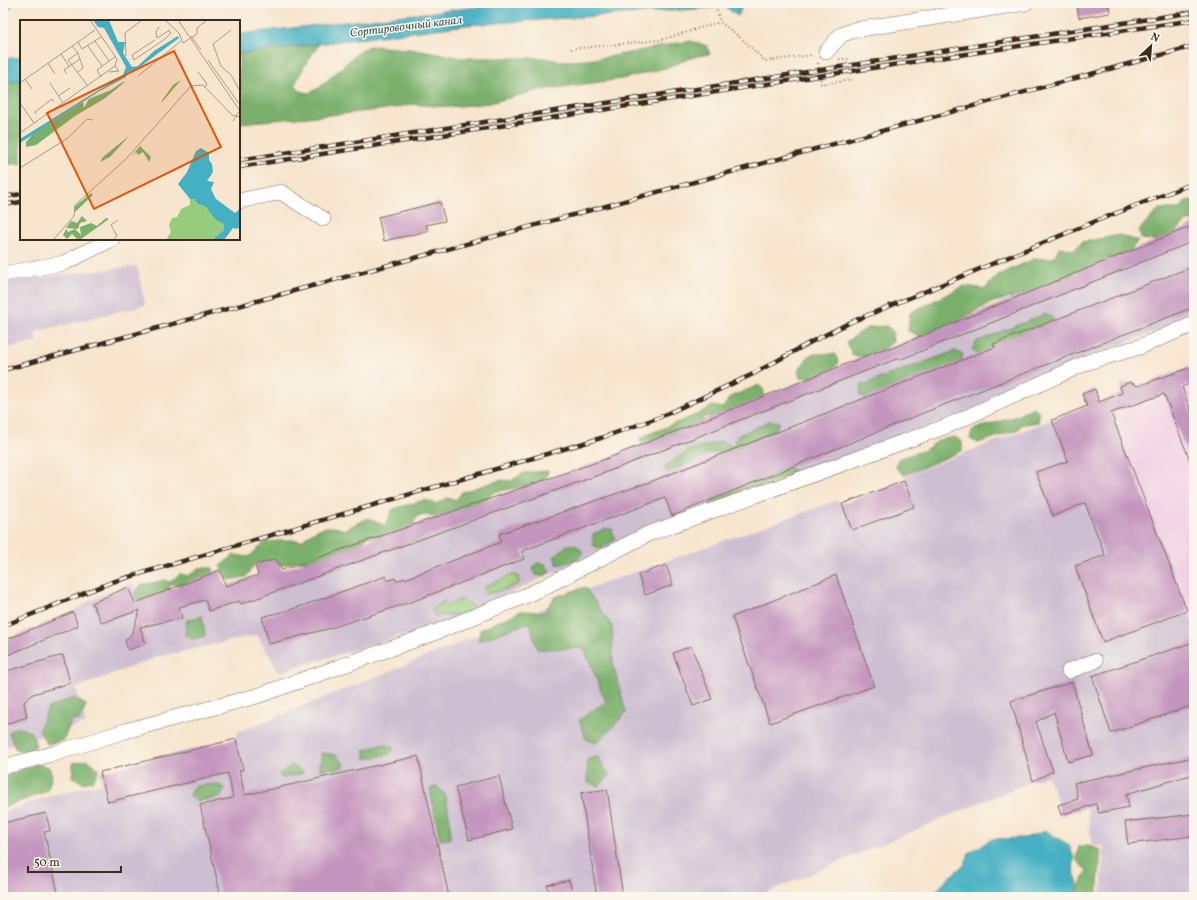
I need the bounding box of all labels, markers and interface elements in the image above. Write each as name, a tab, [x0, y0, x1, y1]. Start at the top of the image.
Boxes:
water label: Сортировочный канал	[349, 12, 463, 42]
inset map	[20, 20, 240, 240]
north arrow	[1131, 26, 1171, 66]
text: N	[1148, 30, 1162, 47]
scale bar	[28, 848, 121, 874]
text: 50 m	[34, 855, 60, 871]

